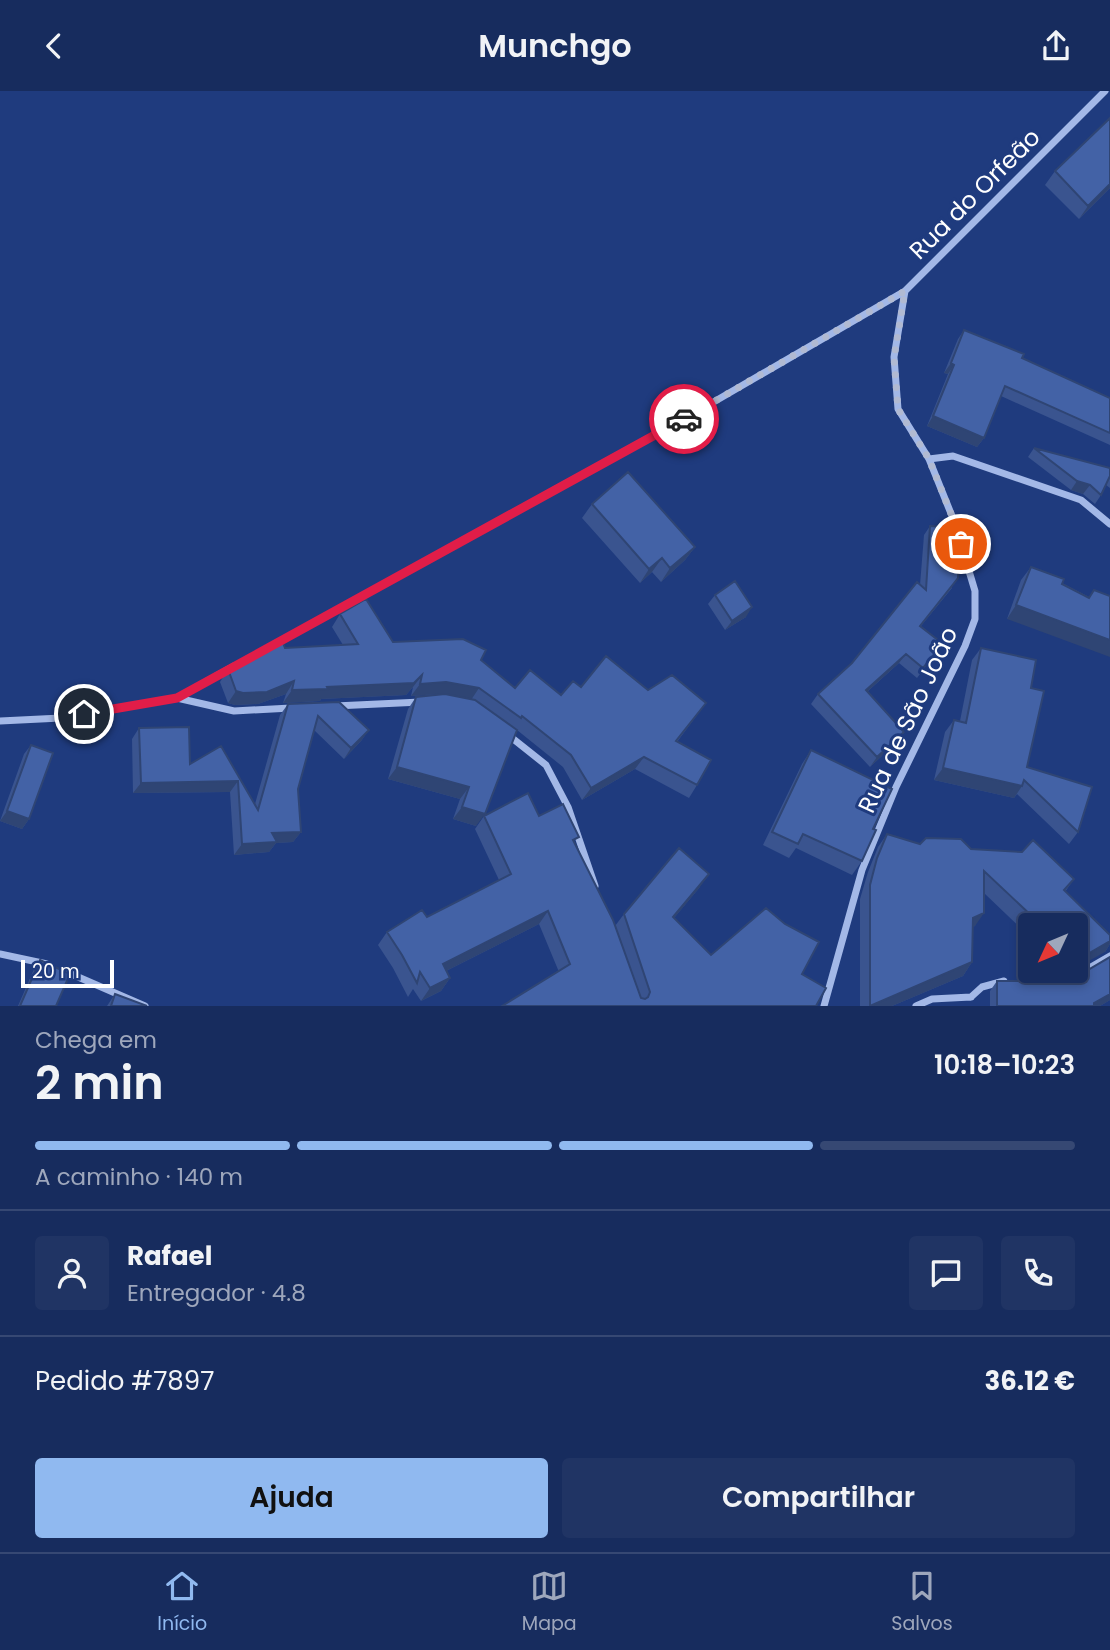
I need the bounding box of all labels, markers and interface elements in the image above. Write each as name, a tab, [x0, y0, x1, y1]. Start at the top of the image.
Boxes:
text: Munchgo	[478, 23, 632, 68]
icon: back	[35, 27, 73, 65]
icon: share	[1037, 27, 1075, 65]
street label: Rua do Orfeão	[902, 121, 1047, 266]
courier	[649, 384, 719, 454]
icon: car	[665, 400, 703, 438]
pin	[931, 514, 991, 574]
icon: bag	[942, 525, 980, 563]
street label: Rua de São João	[850, 621, 965, 818]
pin	[54, 684, 114, 744]
icon: home	[65, 695, 103, 733]
north arrow	[1018, 913, 1088, 983]
map controls	[1018, 913, 1088, 983]
scale bar	[21, 957, 114, 989]
text: 20 m	[32, 958, 80, 985]
text: Chega em	[35, 1024, 157, 1056]
text: 10:18–10:23	[934, 1047, 1075, 1083]
text: 2 min	[35, 1051, 164, 1115]
text: A caminho · 140 m	[35, 1161, 243, 1193]
button: person	[35, 1236, 109, 1310]
button: chat	[909, 1236, 983, 1310]
button: phone	[1001, 1236, 1075, 1310]
text: Rafael	[127, 1238, 212, 1274]
text: Entregador · 4.8	[127, 1277, 306, 1309]
text: Pedido #7897	[35, 1363, 214, 1399]
text: 36.12 €	[985, 1363, 1075, 1399]
button: Ajuda	[35, 1458, 548, 1538]
button: Compartilhar	[562, 1458, 1075, 1538]
tab: Início	[157, 1567, 207, 1638]
tab: Mapa	[522, 1567, 577, 1638]
tab: Salvos	[891, 1567, 953, 1638]

